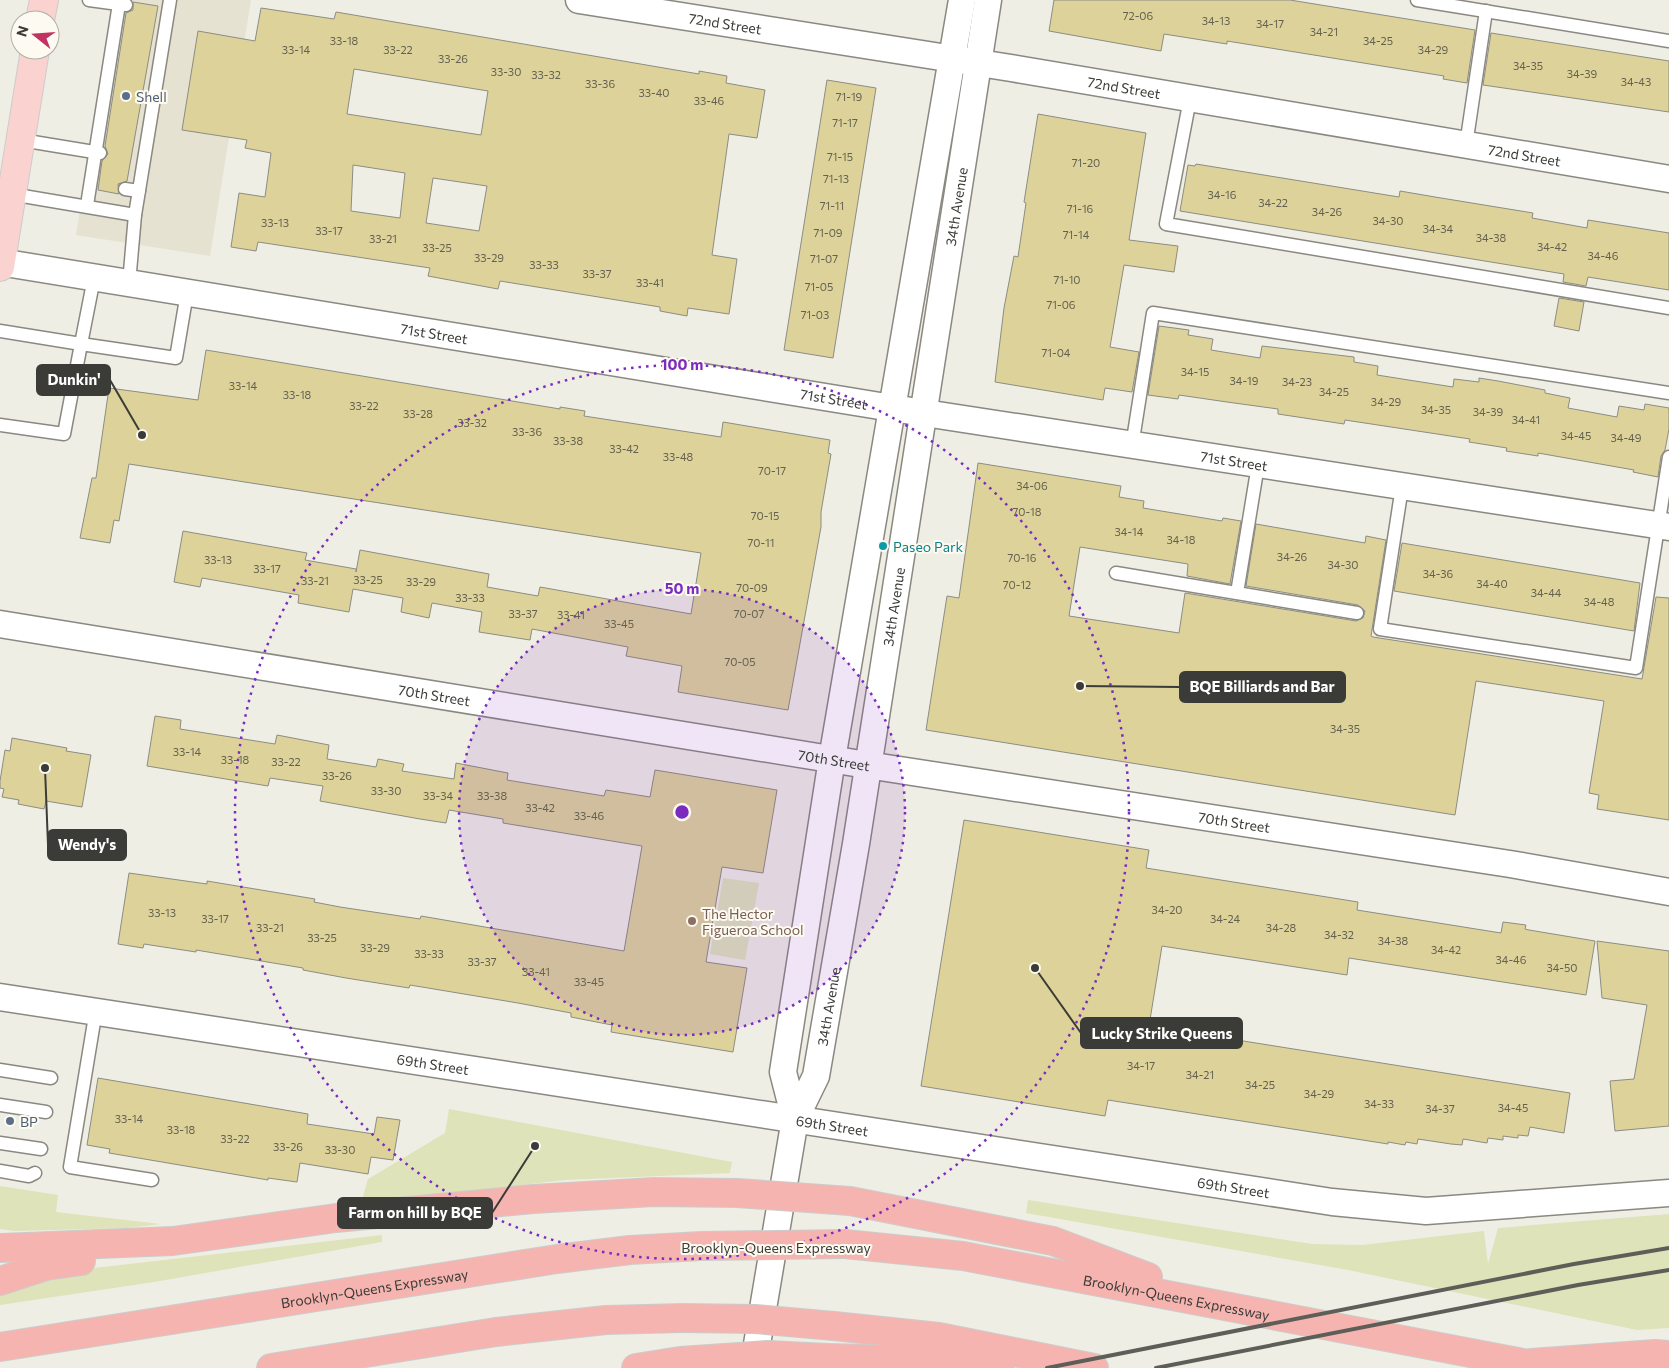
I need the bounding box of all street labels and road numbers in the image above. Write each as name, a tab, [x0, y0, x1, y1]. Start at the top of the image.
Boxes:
street label: 72nd Street	[688, 9, 763, 37]
street label: 72nd Street	[1086, 73, 1162, 102]
street label: 72nd Street	[1487, 140, 1562, 169]
street label: 34th Avenue	[941, 166, 970, 247]
street label: 71st Street	[399, 319, 469, 347]
street label: 71st Street	[799, 385, 869, 412]
street label: 71st Street	[1199, 447, 1269, 474]
street label: 34th Avenue	[879, 566, 908, 647]
street label: 70th Street	[397, 680, 472, 709]
street label: 70th Street	[797, 745, 871, 774]
street label: 70th Street	[1197, 808, 1272, 836]
street label: 34th Avenue	[813, 966, 843, 1047]
street label: 69th Street	[396, 1050, 470, 1078]
street label: 69th Street	[795, 1111, 870, 1139]
street label: 69th Street	[1196, 1173, 1271, 1201]
street label: Brooklyn-Queens Expressway	[681, 1239, 871, 1256]
street label: Brooklyn-Queens Expressway	[279, 1265, 469, 1311]
street label: Brooklyn-Queens Expressway	[1082, 1271, 1271, 1323]

